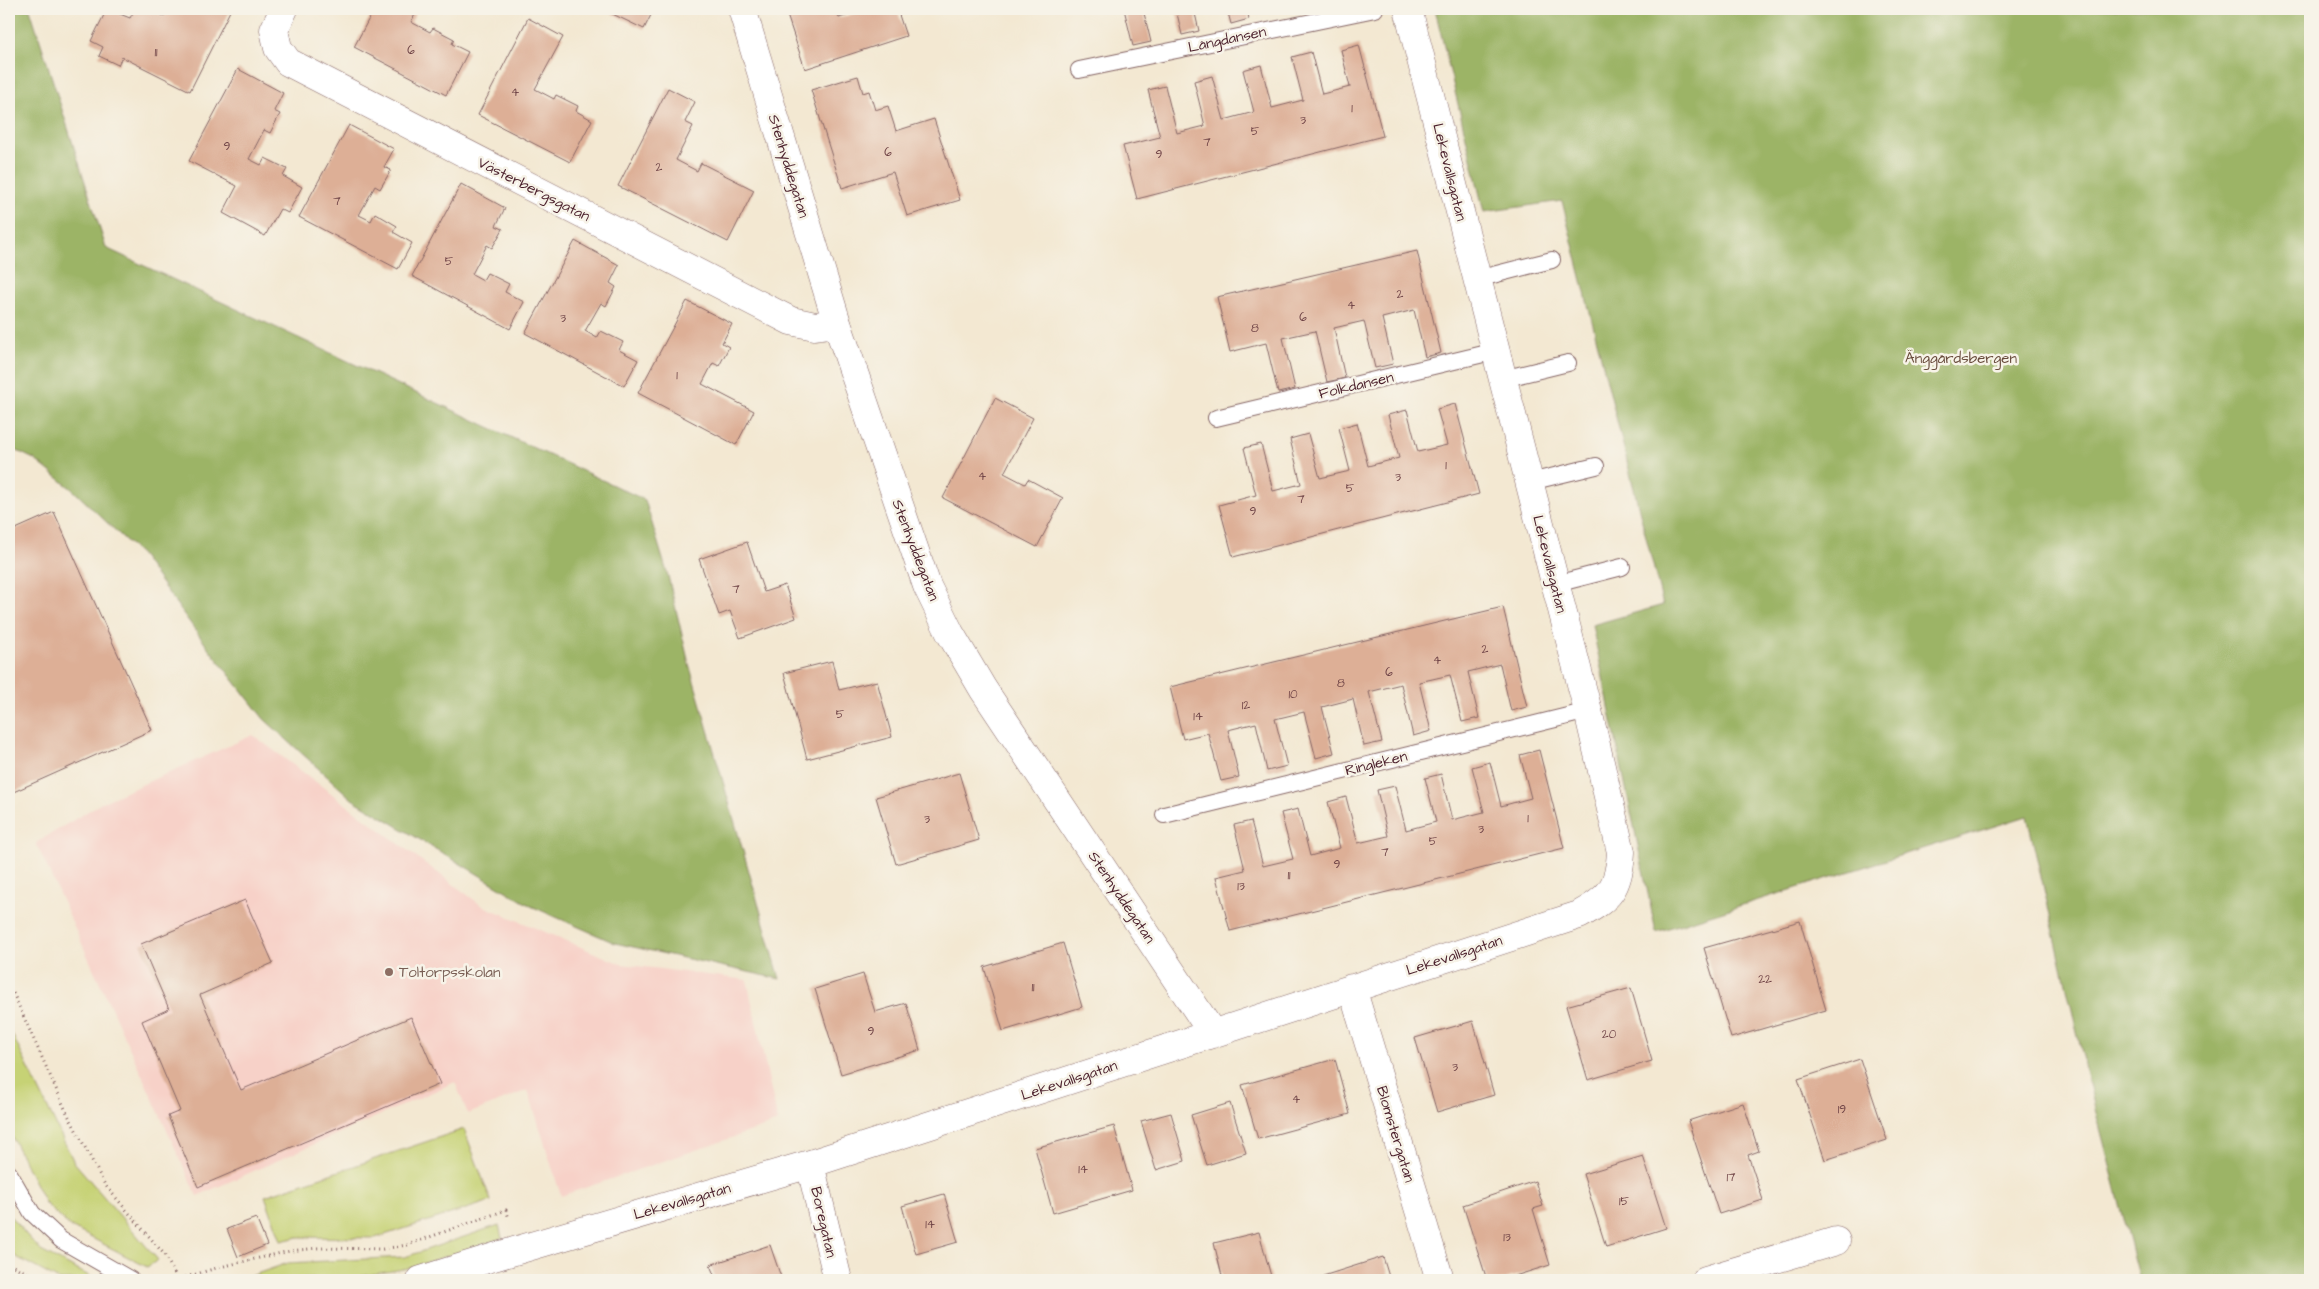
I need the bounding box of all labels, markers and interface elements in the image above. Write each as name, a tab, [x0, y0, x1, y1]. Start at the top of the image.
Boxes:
street label: Långdansen	[1186, 21, 1269, 59]
house number: 6	[407, 42, 415, 59]
house number: 11	[154, 44, 158, 61]
house number: 4	[511, 84, 519, 101]
house number: 1	[1351, 100, 1353, 117]
street label: Stenhyddegatan	[762, 112, 814, 221]
house number: 3	[1300, 112, 1306, 129]
street label: Lekevallsgatan	[1426, 121, 1472, 224]
house number: 5	[1251, 123, 1260, 140]
house number: 7	[1203, 134, 1211, 151]
house number: 9	[224, 138, 231, 155]
house number: 6	[884, 144, 892, 161]
house number: 9	[1156, 146, 1163, 163]
street label: Västerbergsgatan	[473, 152, 594, 228]
house number: 2	[656, 159, 663, 176]
house number: 7	[333, 193, 341, 210]
house number: 5	[445, 253, 454, 270]
house number: 2	[1397, 286, 1404, 303]
house number: 4	[1347, 297, 1355, 314]
house number: 6	[1299, 309, 1307, 326]
house number: 3	[560, 310, 566, 327]
house number: 8	[1251, 320, 1259, 337]
park label: Änggårdsbergen	[1905, 348, 2017, 370]
house number: 1	[676, 367, 678, 384]
street label: Folkdansen	[1317, 367, 1396, 404]
house number: 1	[1445, 457, 1447, 474]
house number: 4	[978, 468, 986, 485]
house number: 3	[1395, 469, 1401, 486]
house number: 5	[1346, 480, 1355, 497]
house number: 7	[1297, 491, 1305, 508]
street label: Stenhyddegatan	[886, 496, 945, 605]
house number: 9	[1250, 503, 1257, 520]
street label: Lekevallsgatan	[1526, 513, 1572, 616]
house number: 7	[732, 581, 740, 598]
house number: 2	[1482, 641, 1489, 658]
house number: 4	[1433, 652, 1441, 669]
house number: 6	[1385, 664, 1393, 681]
house number: 8	[1337, 675, 1345, 692]
house number: 10	[1288, 686, 1298, 703]
house number: 12	[1242, 697, 1250, 714]
house number: 5	[836, 706, 845, 723]
house number: 14	[1193, 708, 1203, 725]
street label: Ringleken	[1343, 745, 1410, 782]
house number: 1	[1527, 810, 1529, 827]
house number: 3	[924, 811, 930, 828]
house number: 3	[1478, 821, 1484, 838]
house number: 5	[1429, 833, 1438, 850]
house number: 7	[1381, 844, 1389, 861]
street label: Stenhyddegatan	[1082, 847, 1160, 948]
house number: 9	[1334, 856, 1341, 873]
house number: 11	[1287, 867, 1291, 884]
house number: 13	[1237, 878, 1245, 895]
street label: Lekevallsgatan	[1403, 930, 1506, 982]
place label: Toltorpsskolan	[399, 962, 501, 983]
marker: Toltorpsskolan	[383, 966, 395, 978]
house number: 22	[1758, 971, 1772, 988]
house number: 11	[1031, 979, 1035, 996]
house number: 9	[868, 1023, 875, 1040]
house number: 20	[1602, 1026, 1617, 1043]
street label: Lekevallsgatan	[1018, 1055, 1121, 1107]
house number: 3	[1452, 1059, 1458, 1076]
street label: Blomstergatan	[1370, 1083, 1420, 1186]
house number: 4	[1292, 1091, 1300, 1108]
house number: 19	[1838, 1101, 1846, 1118]
house number: 14	[1078, 1161, 1088, 1178]
house number: 17	[1727, 1169, 1736, 1186]
street label: Lekevallsgatan	[631, 1177, 734, 1226]
street label: Boregatan	[804, 1185, 842, 1260]
house number: 15	[1619, 1193, 1630, 1210]
house number: 14	[925, 1216, 935, 1233]
house number: 13	[1503, 1229, 1511, 1246]

